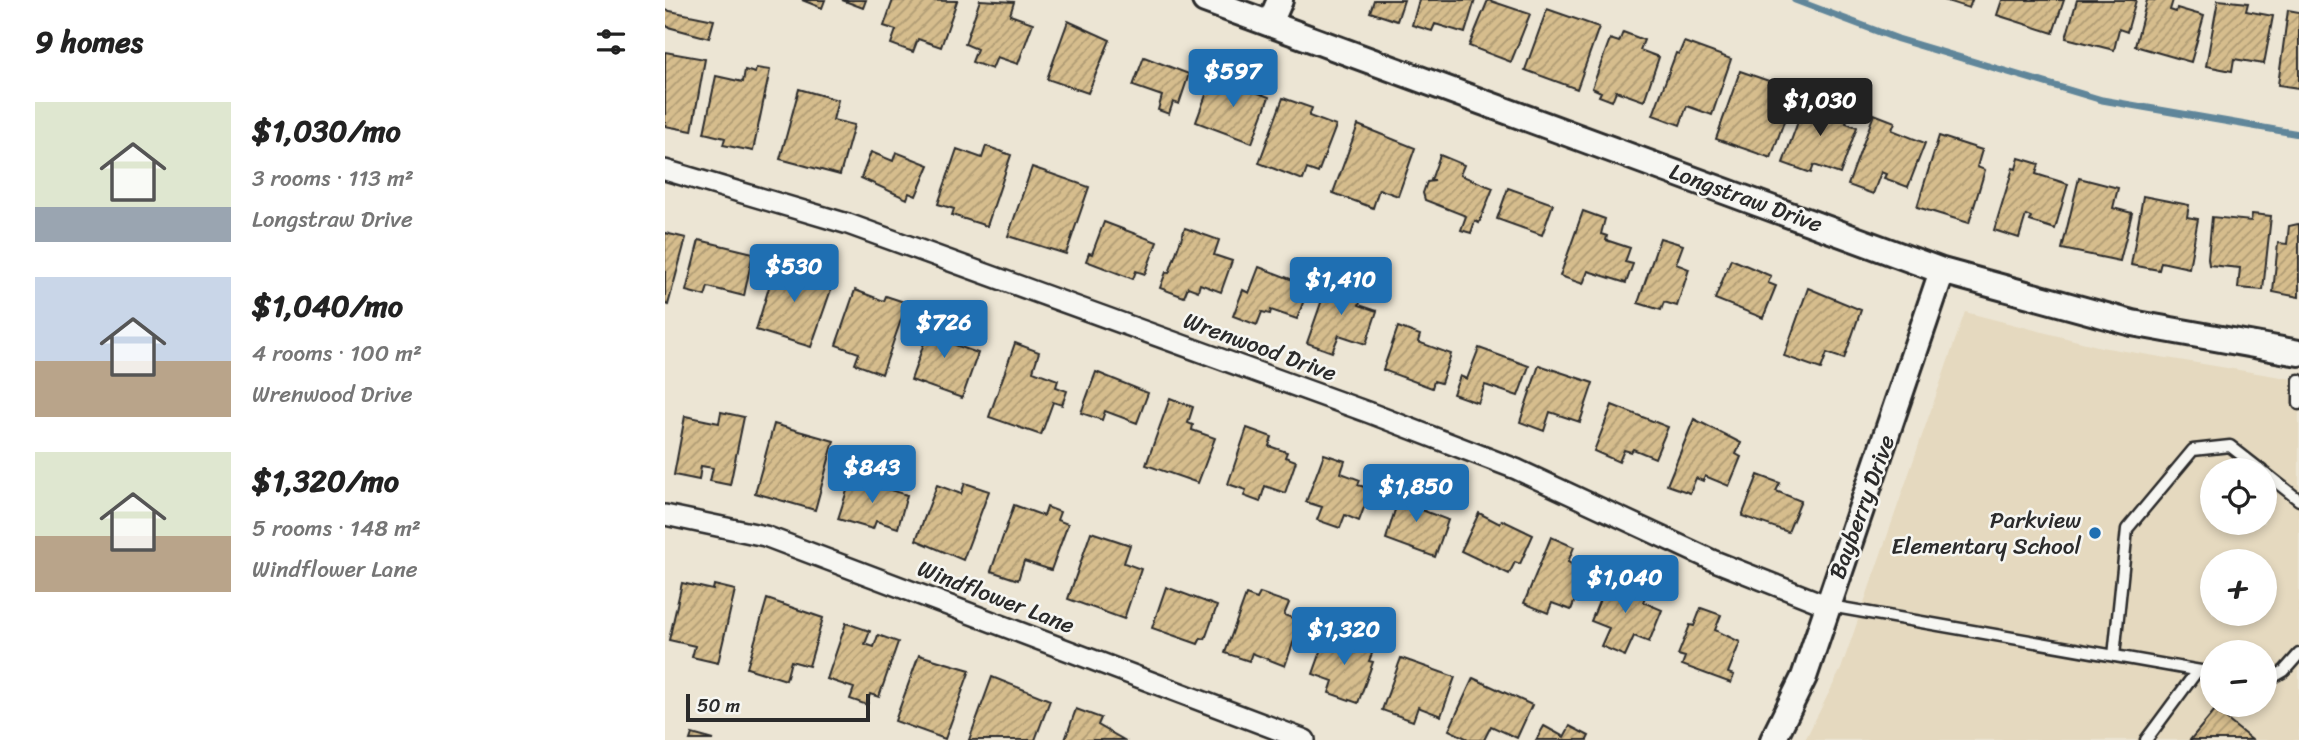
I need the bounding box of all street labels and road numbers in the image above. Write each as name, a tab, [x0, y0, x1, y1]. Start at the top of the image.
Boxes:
street label: Longstraw Drive	[1663, 151, 1829, 245]
street label: Wrenwood Drive	[1178, 300, 1343, 394]
street label: Bayberry Drive	[1817, 429, 1907, 585]
street label: Windflower Lane	[911, 548, 1081, 646]

